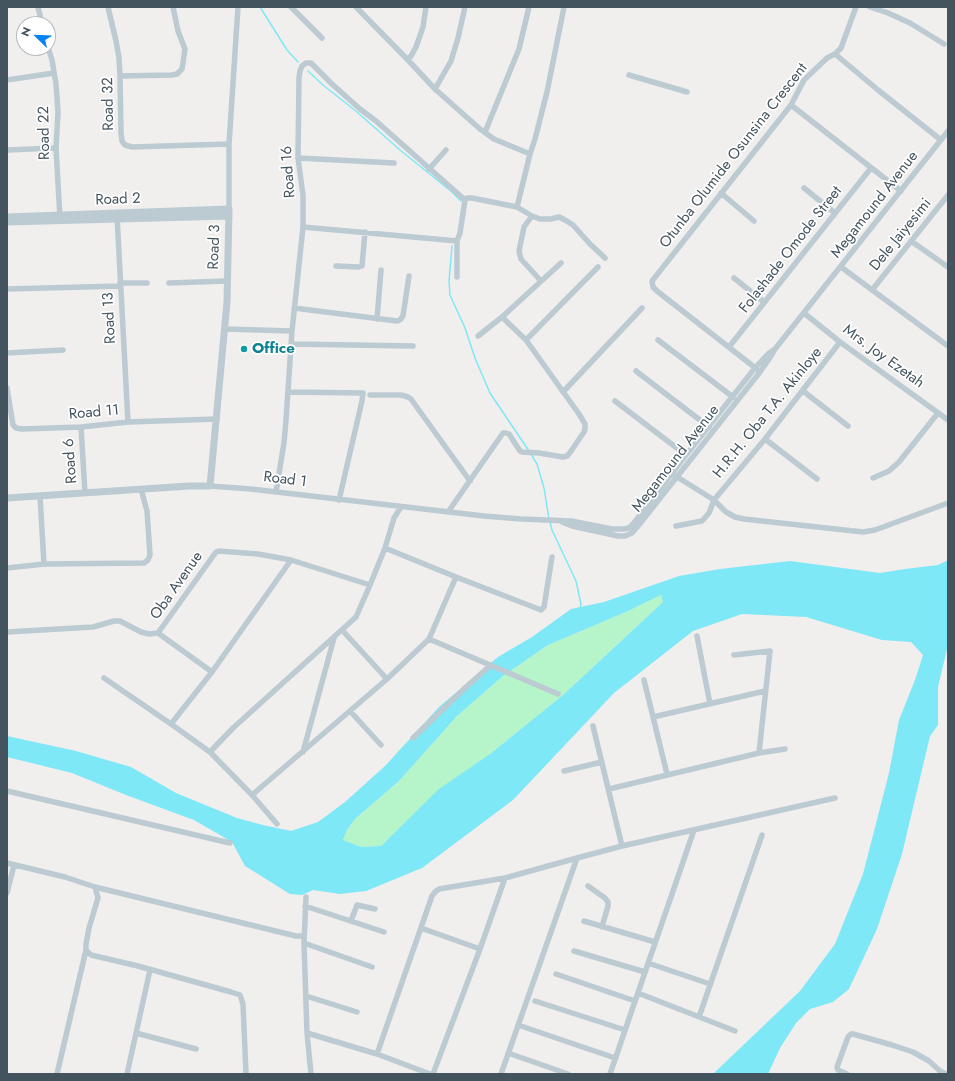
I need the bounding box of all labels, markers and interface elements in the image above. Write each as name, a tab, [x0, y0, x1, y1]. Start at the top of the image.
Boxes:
north arrow	[16, 16, 56, 56]
text: N	[17, 25, 35, 39]
street label: Otunba Olumide Osunsina Crescent	[656, 60, 812, 252]
street label: Road 32	[100, 77, 118, 131]
street label: Road 22	[36, 106, 54, 160]
street label: Road 16	[278, 145, 300, 199]
street label: Megamound Avenue	[828, 148, 922, 262]
street label: Folashade Omode Street	[736, 183, 846, 317]
street label: Road 2	[95, 190, 141, 210]
street label: Dele Jaiyesimi	[866, 195, 936, 275]
street label: Road 3	[205, 224, 225, 270]
street label: Road 13	[100, 292, 120, 344]
street label: Mrs. Joy Ezetah	[839, 321, 927, 393]
place label: Office	[252, 340, 295, 358]
marker: Office	[239, 344, 249, 354]
street label: H.R.H. Oba T.A. Akinloye	[710, 344, 826, 482]
street label: Road 11	[68, 402, 120, 424]
street label: Megamound Avenue	[629, 402, 723, 516]
street label: Road 6	[60, 438, 82, 484]
street label: Road 1	[262, 468, 308, 492]
street label: Oba Avenue	[147, 549, 207, 623]

